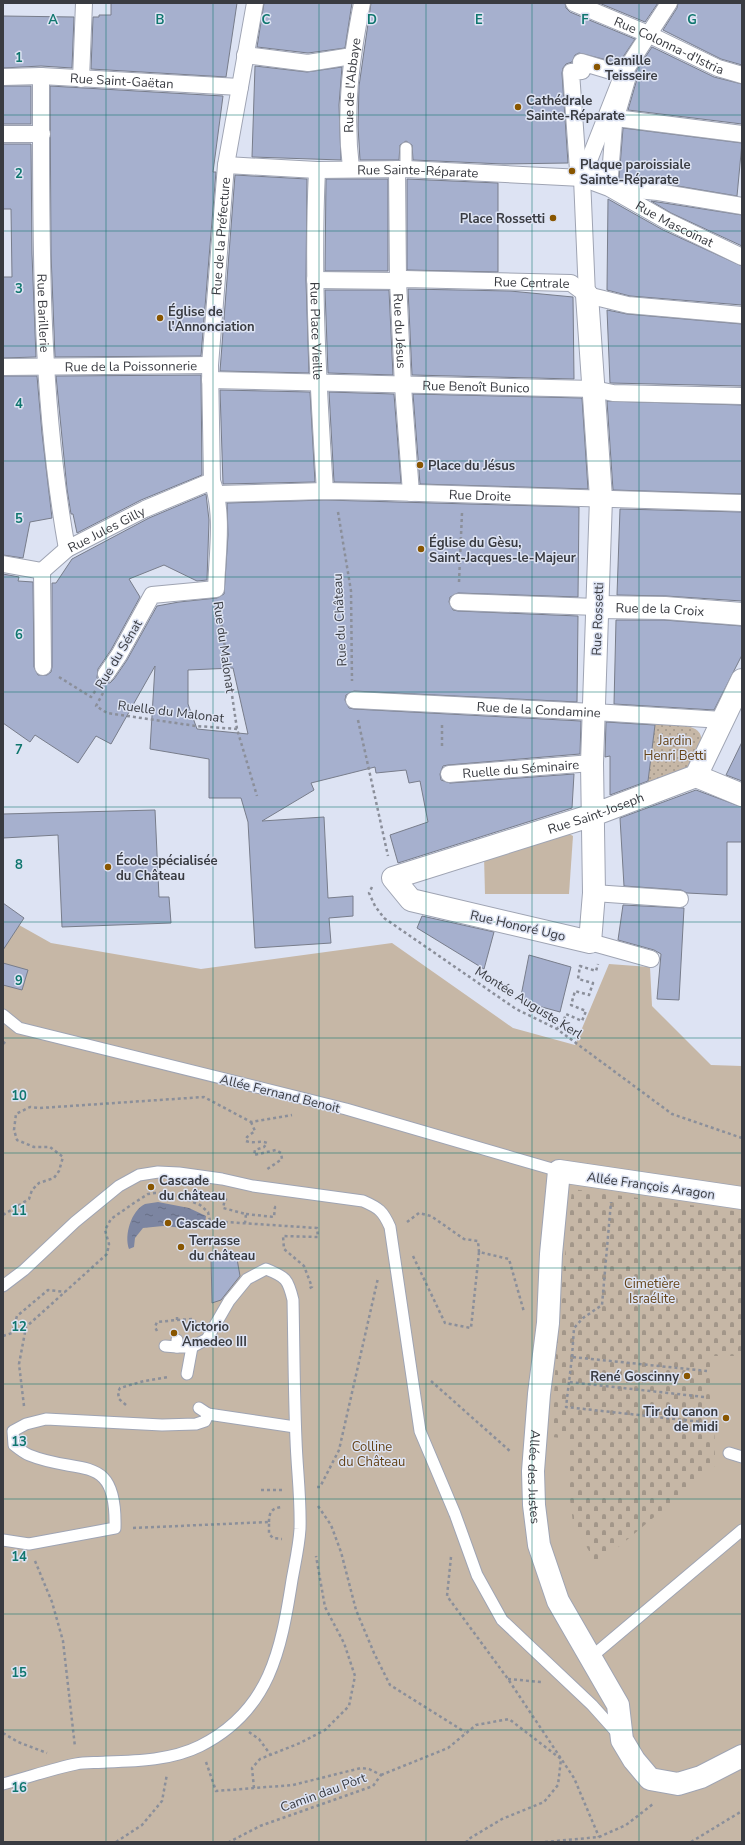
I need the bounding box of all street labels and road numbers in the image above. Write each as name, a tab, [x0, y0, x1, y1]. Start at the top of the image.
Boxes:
street label: Rue Colonna-d'Istria	[611, 13, 726, 79]
street label: Rue de l'Abbaye	[340, 37, 366, 133]
street label: Rue Saint-Gaëtan	[70, 70, 174, 93]
street label: Rue Sainte-Réparate	[357, 161, 479, 183]
street label: Rue de la Préfecture	[208, 176, 235, 296]
street label: Rue Mascoïnat	[632, 197, 717, 252]
street label: Rue Barillerie	[32, 273, 53, 353]
street label: Rue Centrale	[494, 273, 570, 293]
street label: Rue Place Vieille	[305, 282, 326, 380]
street label: Rue du Jésus	[389, 293, 410, 369]
street label: Rue de la Poissonnerie	[65, 357, 197, 376]
street label: Rue Benoît Bunico	[422, 377, 530, 397]
street label: Rue Droite	[449, 486, 511, 506]
street label: Rue Jules Gilly	[65, 502, 149, 557]
street label: Rue du Château	[329, 573, 351, 667]
street label: Rue Rossetti	[588, 582, 608, 656]
street label: Rue de la Croix	[616, 599, 705, 621]
street label: Rue du Malonat	[209, 600, 239, 695]
street label: Rue du Sénat	[91, 616, 147, 693]
street label: Ruelle du Malonat	[117, 697, 225, 727]
street label: Rue de la Condamine	[476, 698, 601, 722]
street label: Ruelle du Séminaire	[462, 756, 580, 783]
street label: Rue Saint-Joseph	[546, 789, 647, 839]
street label: Rue Honoré Ugo	[468, 906, 567, 946]
street label: Montée Auguste Kerl	[471, 963, 586, 1043]
street label: Allée Fernand Benoit	[218, 1070, 342, 1118]
street label: Allée François Aragon	[586, 1168, 716, 1204]
street label: Allée des Justes	[523, 1429, 544, 1525]
street label: Camin dau Pòrt	[278, 1769, 369, 1817]

